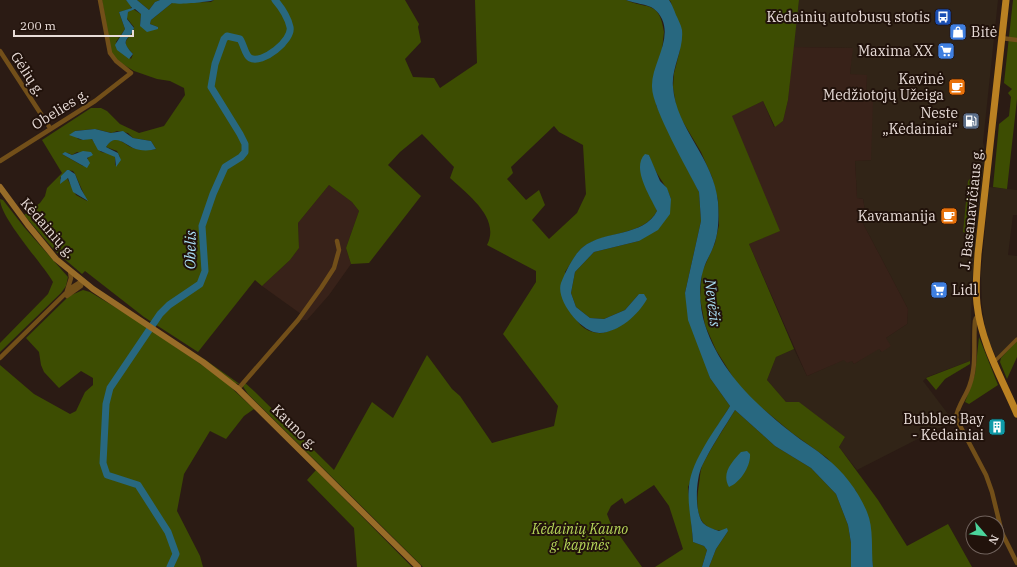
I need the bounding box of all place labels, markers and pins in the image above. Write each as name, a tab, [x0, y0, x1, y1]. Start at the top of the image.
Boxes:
bus stop icon: Kėdainių autobusų stotis	[933, 7, 953, 27]
place label: Kėdainių autobusų stotis	[766, 8, 930, 26]
shop icon: Bitė	[948, 22, 968, 42]
place label: Bitė	[971, 23, 997, 41]
supermarket icon: Maxima XX	[936, 41, 956, 61]
place label: Maxima XX	[858, 42, 934, 60]
place label: Kavinė Medžiotojų Užeiga	[823, 70, 944, 104]
cafe icon: Kavinė Medžiotojų Užeiga	[947, 77, 967, 97]
place label: Neste „Kėdainiai“	[882, 104, 958, 138]
fuel station icon: Neste „Kėdainiai“	[961, 111, 981, 131]
cafe icon: Kavamanija	[939, 206, 959, 226]
place label: Kavamanija	[858, 207, 936, 225]
supermarket icon: Lidl	[929, 280, 949, 300]
place label: Lidl	[952, 281, 977, 299]
place label: Bubbles Bay - Kėdainiai	[903, 410, 985, 444]
building icon: Bubbles Bay - Kėdainiai	[987, 417, 1007, 437]

